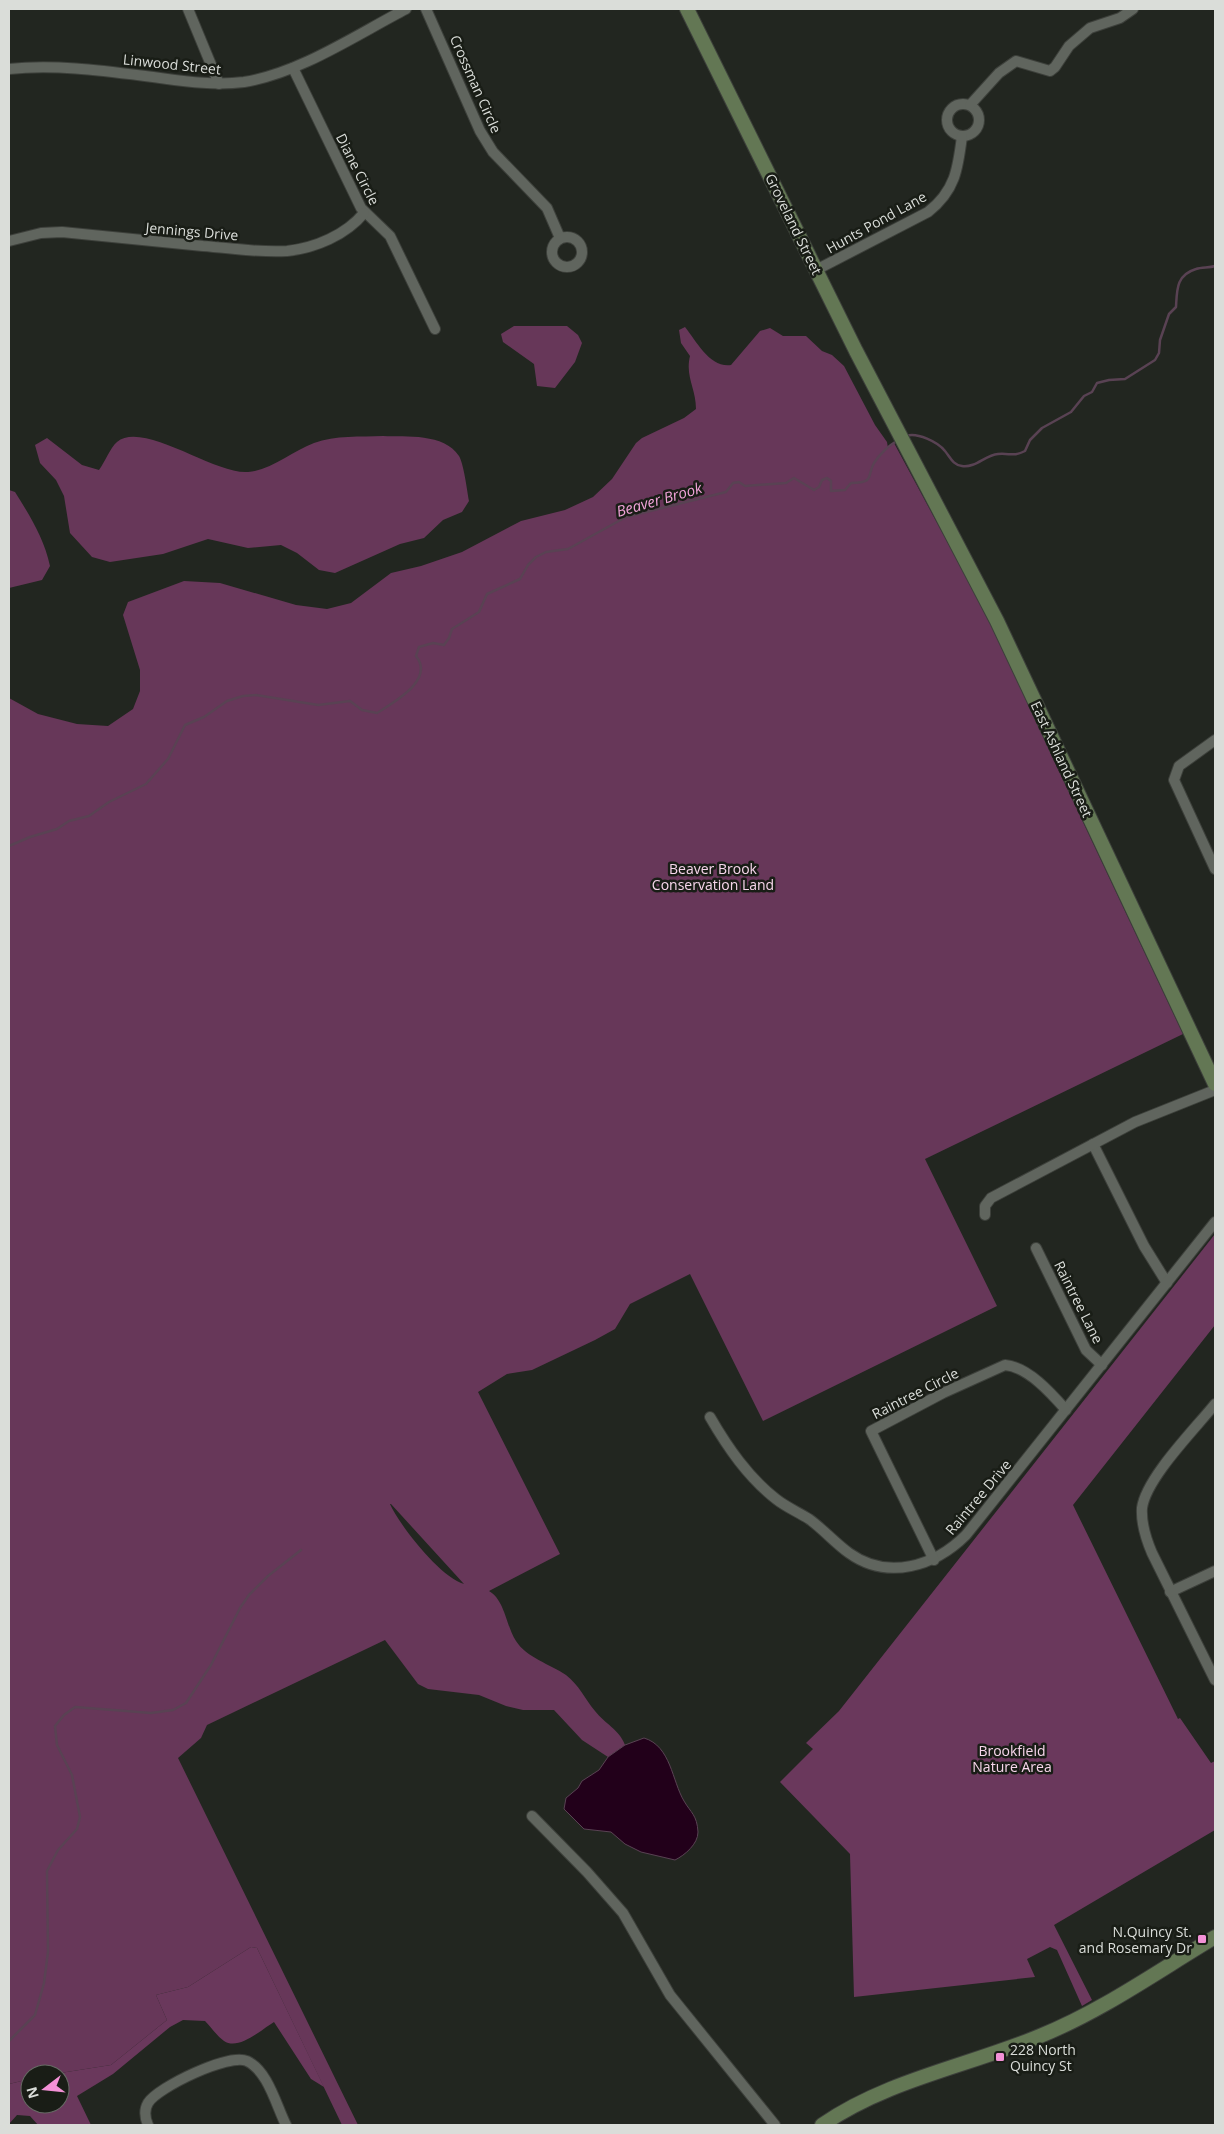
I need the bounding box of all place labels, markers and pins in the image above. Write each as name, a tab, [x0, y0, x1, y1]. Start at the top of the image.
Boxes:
place label: N.Quincy St. and Rosemary Dr	[1079, 1922, 1192, 1957]
marker: N.Quincy St. and Rosemary Dr	[1196, 1933, 1208, 1945]
place label: 228 North Quincy St	[1010, 2040, 1076, 2075]
marker: 228 North Quincy St	[994, 2051, 1006, 2063]

